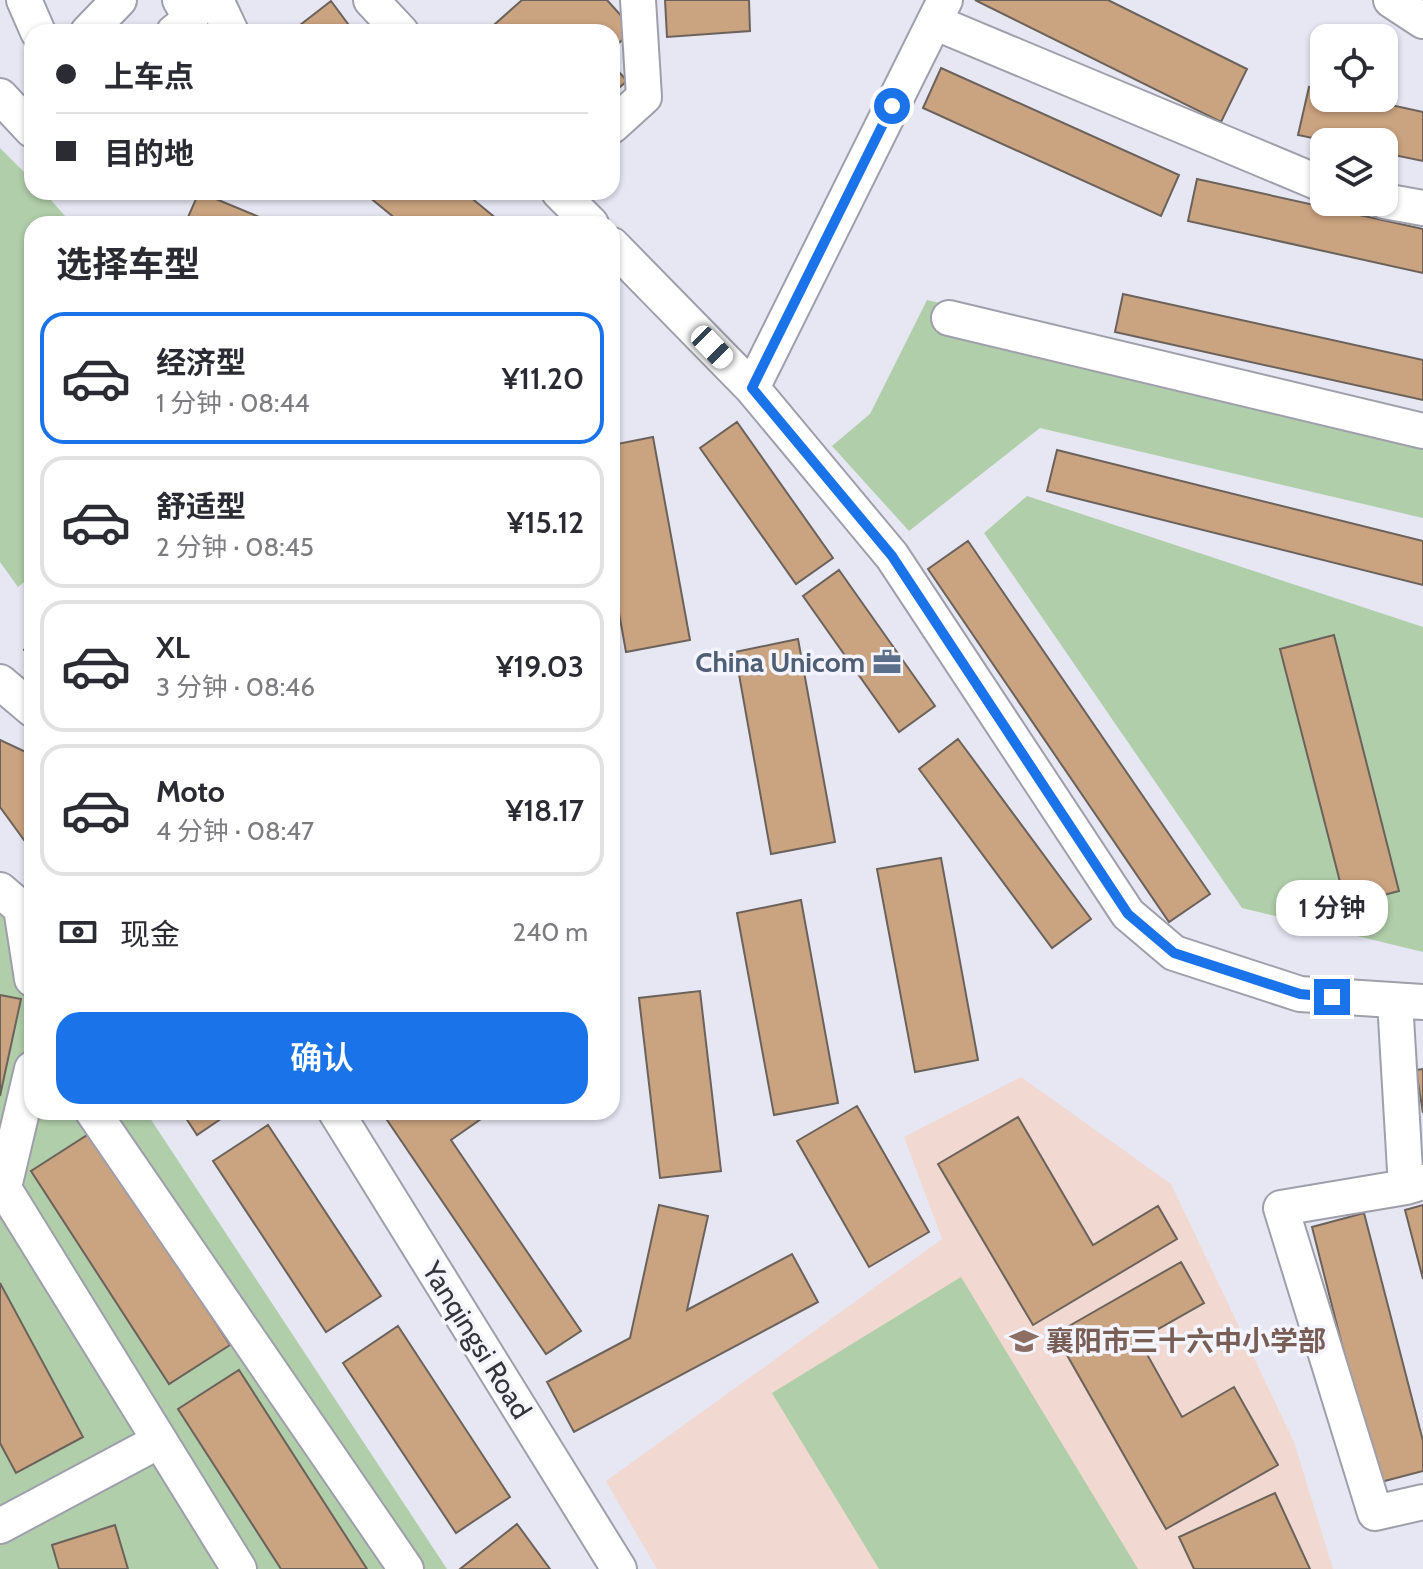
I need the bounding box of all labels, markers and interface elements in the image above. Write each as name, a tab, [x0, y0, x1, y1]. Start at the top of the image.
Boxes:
map controls	[1310, 24, 1398, 216]
button: locate	[1310, 24, 1398, 112]
text: 上车点	[104, 58, 194, 95]
route start	[874, 88, 910, 124]
button: layers	[1310, 128, 1398, 216]
text: 目的地	[104, 135, 194, 172]
text: 选择车型	[56, 242, 200, 286]
car	[687, 321, 737, 373]
icon: car	[60, 342, 132, 414]
text: 经济型	[156, 344, 246, 381]
text: ¥11.20	[502, 360, 584, 397]
text: 1 分钟 · 08:44	[156, 387, 310, 419]
icon: car	[60, 486, 132, 558]
text: 舒适型	[156, 488, 246, 525]
text: ¥15.12	[507, 504, 584, 541]
text: 2 分钟 · 08:45	[156, 531, 314, 563]
text: XL	[156, 629, 190, 666]
icon: car	[60, 630, 132, 702]
place label: China Unicom	[695, 645, 865, 679]
office icon: China Unicom	[872, 647, 902, 677]
text: ¥19.03	[496, 648, 584, 685]
text: 3 分钟 · 08:46	[156, 671, 315, 703]
text: Moto	[156, 773, 225, 810]
icon: car	[60, 774, 132, 846]
text: ¥18.17	[506, 792, 584, 829]
text: 4 分钟 · 08:47	[156, 815, 314, 847]
callout: 1 分钟	[1276, 881, 1388, 937]
text: 1 分钟	[1298, 892, 1366, 924]
icon: cash	[56, 910, 100, 954]
text: 现金	[120, 916, 180, 953]
text: 240 m	[513, 916, 588, 948]
route end	[1314, 979, 1350, 1015]
button: 确认	[56, 1012, 588, 1104]
street label: Yanqingsi Road	[415, 1254, 539, 1425]
place label: 襄阳市三十六中小学部	[1046, 1324, 1326, 1358]
school or university icon: 襄阳市三十六中小学部	[1009, 1326, 1039, 1356]

